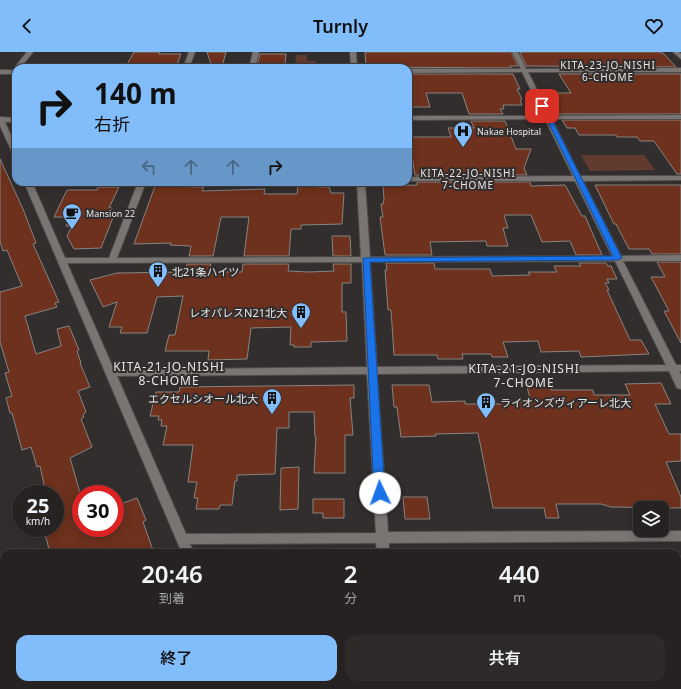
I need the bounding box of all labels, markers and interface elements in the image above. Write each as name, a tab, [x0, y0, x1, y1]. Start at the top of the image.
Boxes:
text: Turnly	[313, 14, 368, 38]
icon: back	[16, 15, 38, 37]
icon: heart	[643, 15, 665, 37]
district label: KITA-23-JO-NISHI 6-CHOME	[560, 58, 656, 84]
text: 140 m	[94, 74, 177, 112]
icon: right	[28, 80, 80, 132]
pin	[525, 89, 559, 123]
icon: arrive	[531, 95, 553, 117]
text: 右折	[94, 112, 130, 136]
hospital icon: Nakae Hospital	[452, 120, 474, 148]
place label: Nakae Hospital	[477, 125, 541, 138]
icon: left	[138, 156, 160, 178]
icon: ahead	[180, 156, 202, 178]
icon: ahead	[222, 156, 244, 178]
icon: right	[264, 156, 286, 178]
district label: KITA-22-JO-NISHI 7-CHOME	[420, 166, 516, 192]
cafe icon: Mansion 22	[61, 202, 83, 230]
place label: Mansion 22	[86, 207, 135, 220]
building icon: 北21条ハイツ	[147, 260, 169, 288]
place label: 北21条ハイツ	[172, 264, 239, 279]
building icon: レオパレスN21北大	[290, 301, 312, 329]
place label: レオパレスN21北大	[189, 305, 287, 320]
district label: KITA-21-JO-NISHI 8-CHOME	[113, 358, 225, 389]
district label: KITA-21-JO-NISHI 7-CHOME	[468, 360, 580, 391]
building icon: エクセルシオール北大	[261, 387, 283, 415]
place label: エクセルシオール北大	[148, 391, 258, 406]
building icon: ライオンズヴィアーレ北大	[475, 391, 497, 419]
place label: ライオンズヴィアーレ北大	[500, 395, 631, 410]
position arrow	[359, 472, 401, 514]
speed limit sign: 30	[72, 485, 124, 537]
text: 25	[27, 492, 49, 519]
map controls	[633, 501, 669, 537]
button: layers	[633, 501, 669, 537]
text: km/h	[26, 514, 50, 528]
text: 20:46	[141, 557, 203, 590]
text: 2	[344, 557, 358, 590]
text: 440	[499, 557, 540, 590]
text: m	[513, 588, 525, 606]
text: 到着	[159, 589, 185, 607]
text: 分	[344, 589, 357, 607]
button: 終了	[16, 635, 337, 681]
button: 共有	[345, 635, 665, 681]

